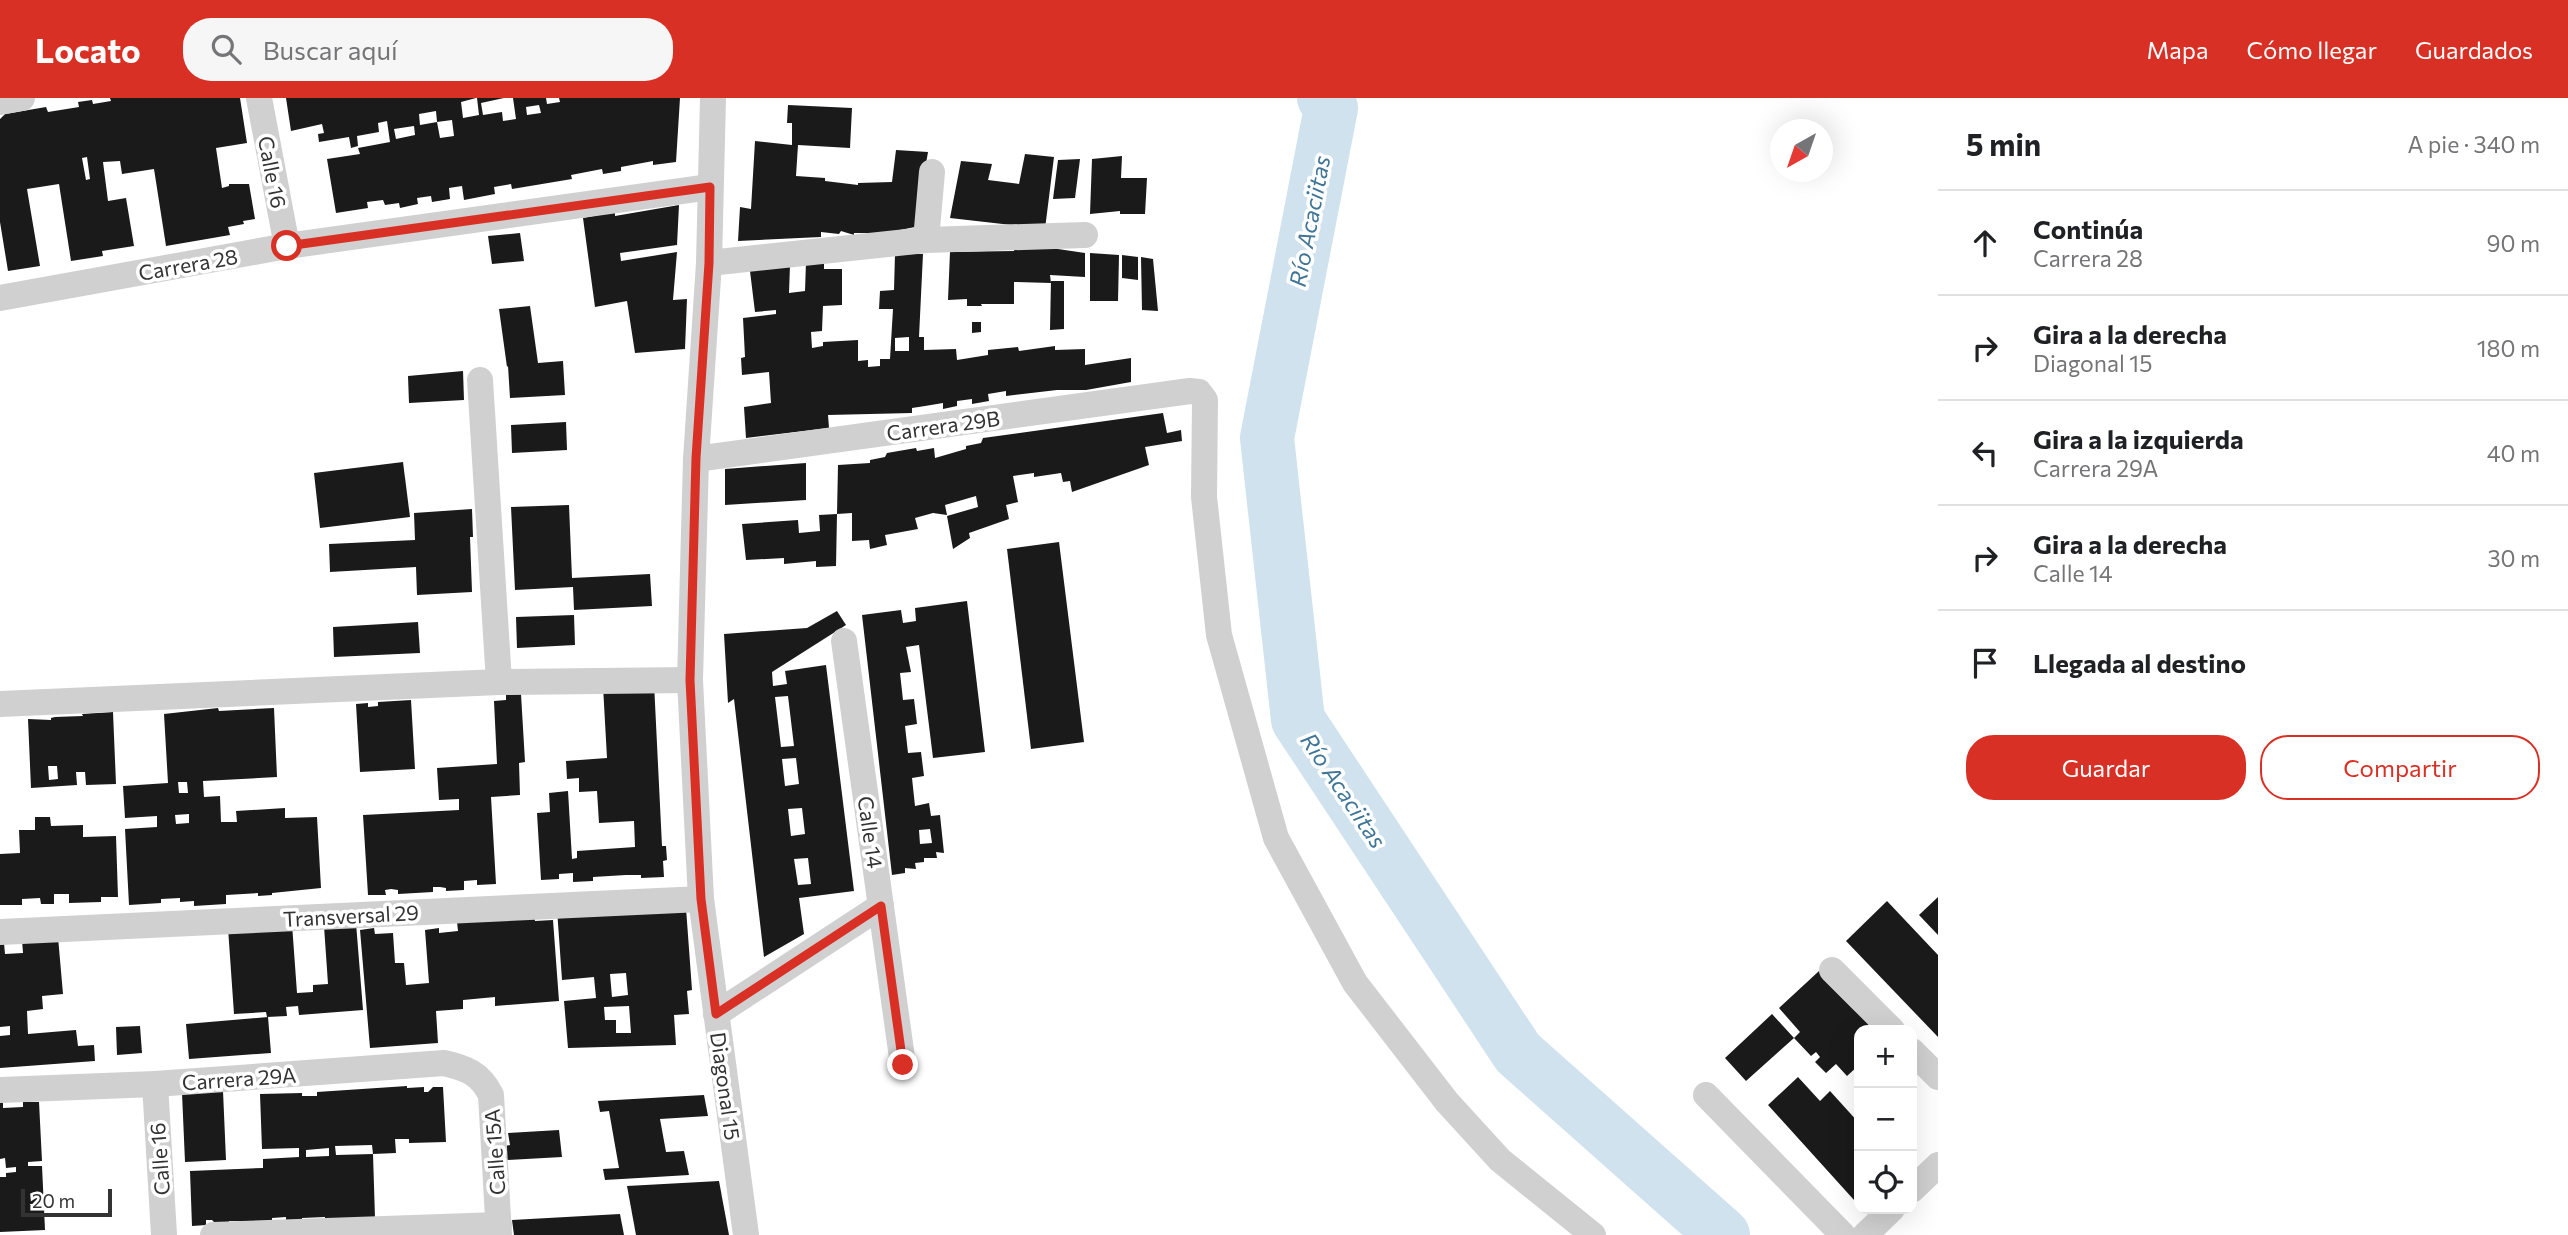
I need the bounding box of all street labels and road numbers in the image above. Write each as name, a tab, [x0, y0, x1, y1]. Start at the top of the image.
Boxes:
street label: Calle 16	[254, 134, 292, 210]
street label: Carrera 28	[136, 243, 240, 285]
street label: Carrera 29B	[885, 405, 1001, 445]
street label: Calle 14	[854, 794, 888, 870]
street label: Transversal 29	[282, 899, 420, 931]
street label: Diagonal 15	[706, 1030, 746, 1142]
street label: Carrera 29A	[181, 1062, 297, 1094]
street label: Calle 15A	[479, 1108, 509, 1196]
street label: Calle 16	[144, 1122, 174, 1196]

